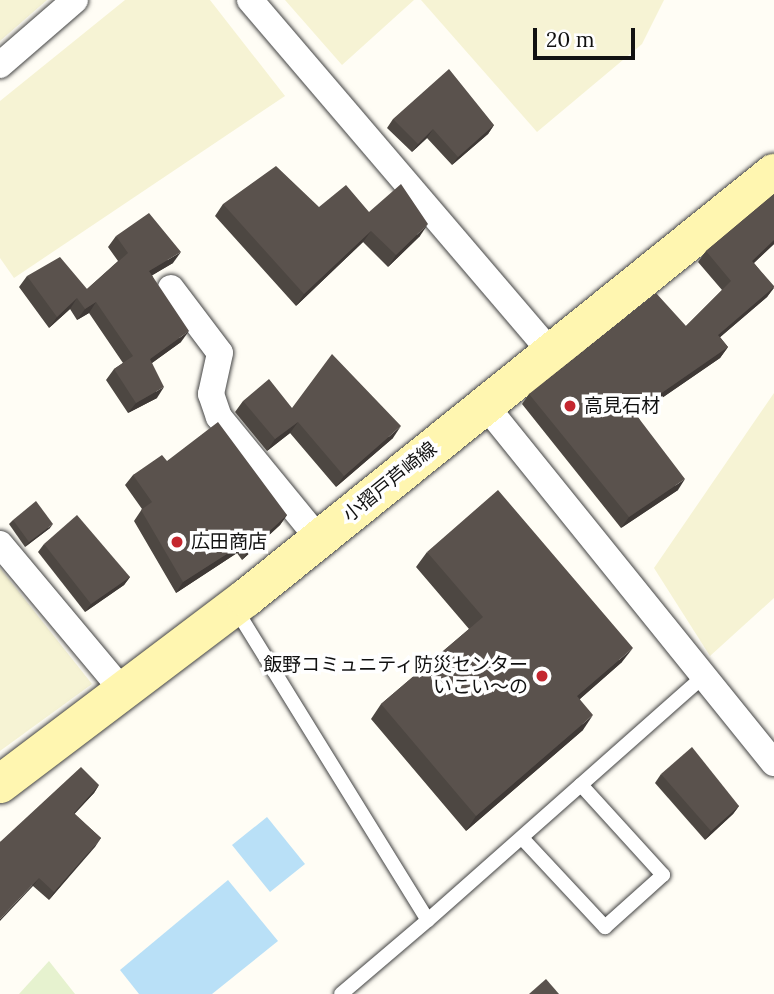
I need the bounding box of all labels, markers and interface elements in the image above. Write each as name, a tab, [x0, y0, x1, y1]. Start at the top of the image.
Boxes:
scale bar	[536, 14, 638, 58]
text: 20 m	[546, 26, 595, 53]
place label: 高見石材	[584, 395, 660, 417]
marker: 高見石材	[562, 398, 578, 414]
street label: 小摺戸芦崎線	[339, 437, 441, 527]
place label: 広田商店	[191, 531, 267, 553]
marker: 広田商店	[169, 534, 185, 550]
place label: 飯野コミュニティ防災センター いこい～の	[262, 654, 528, 698]
marker: 飯野コミュニティ防災センター いこい～の	[534, 668, 550, 684]

